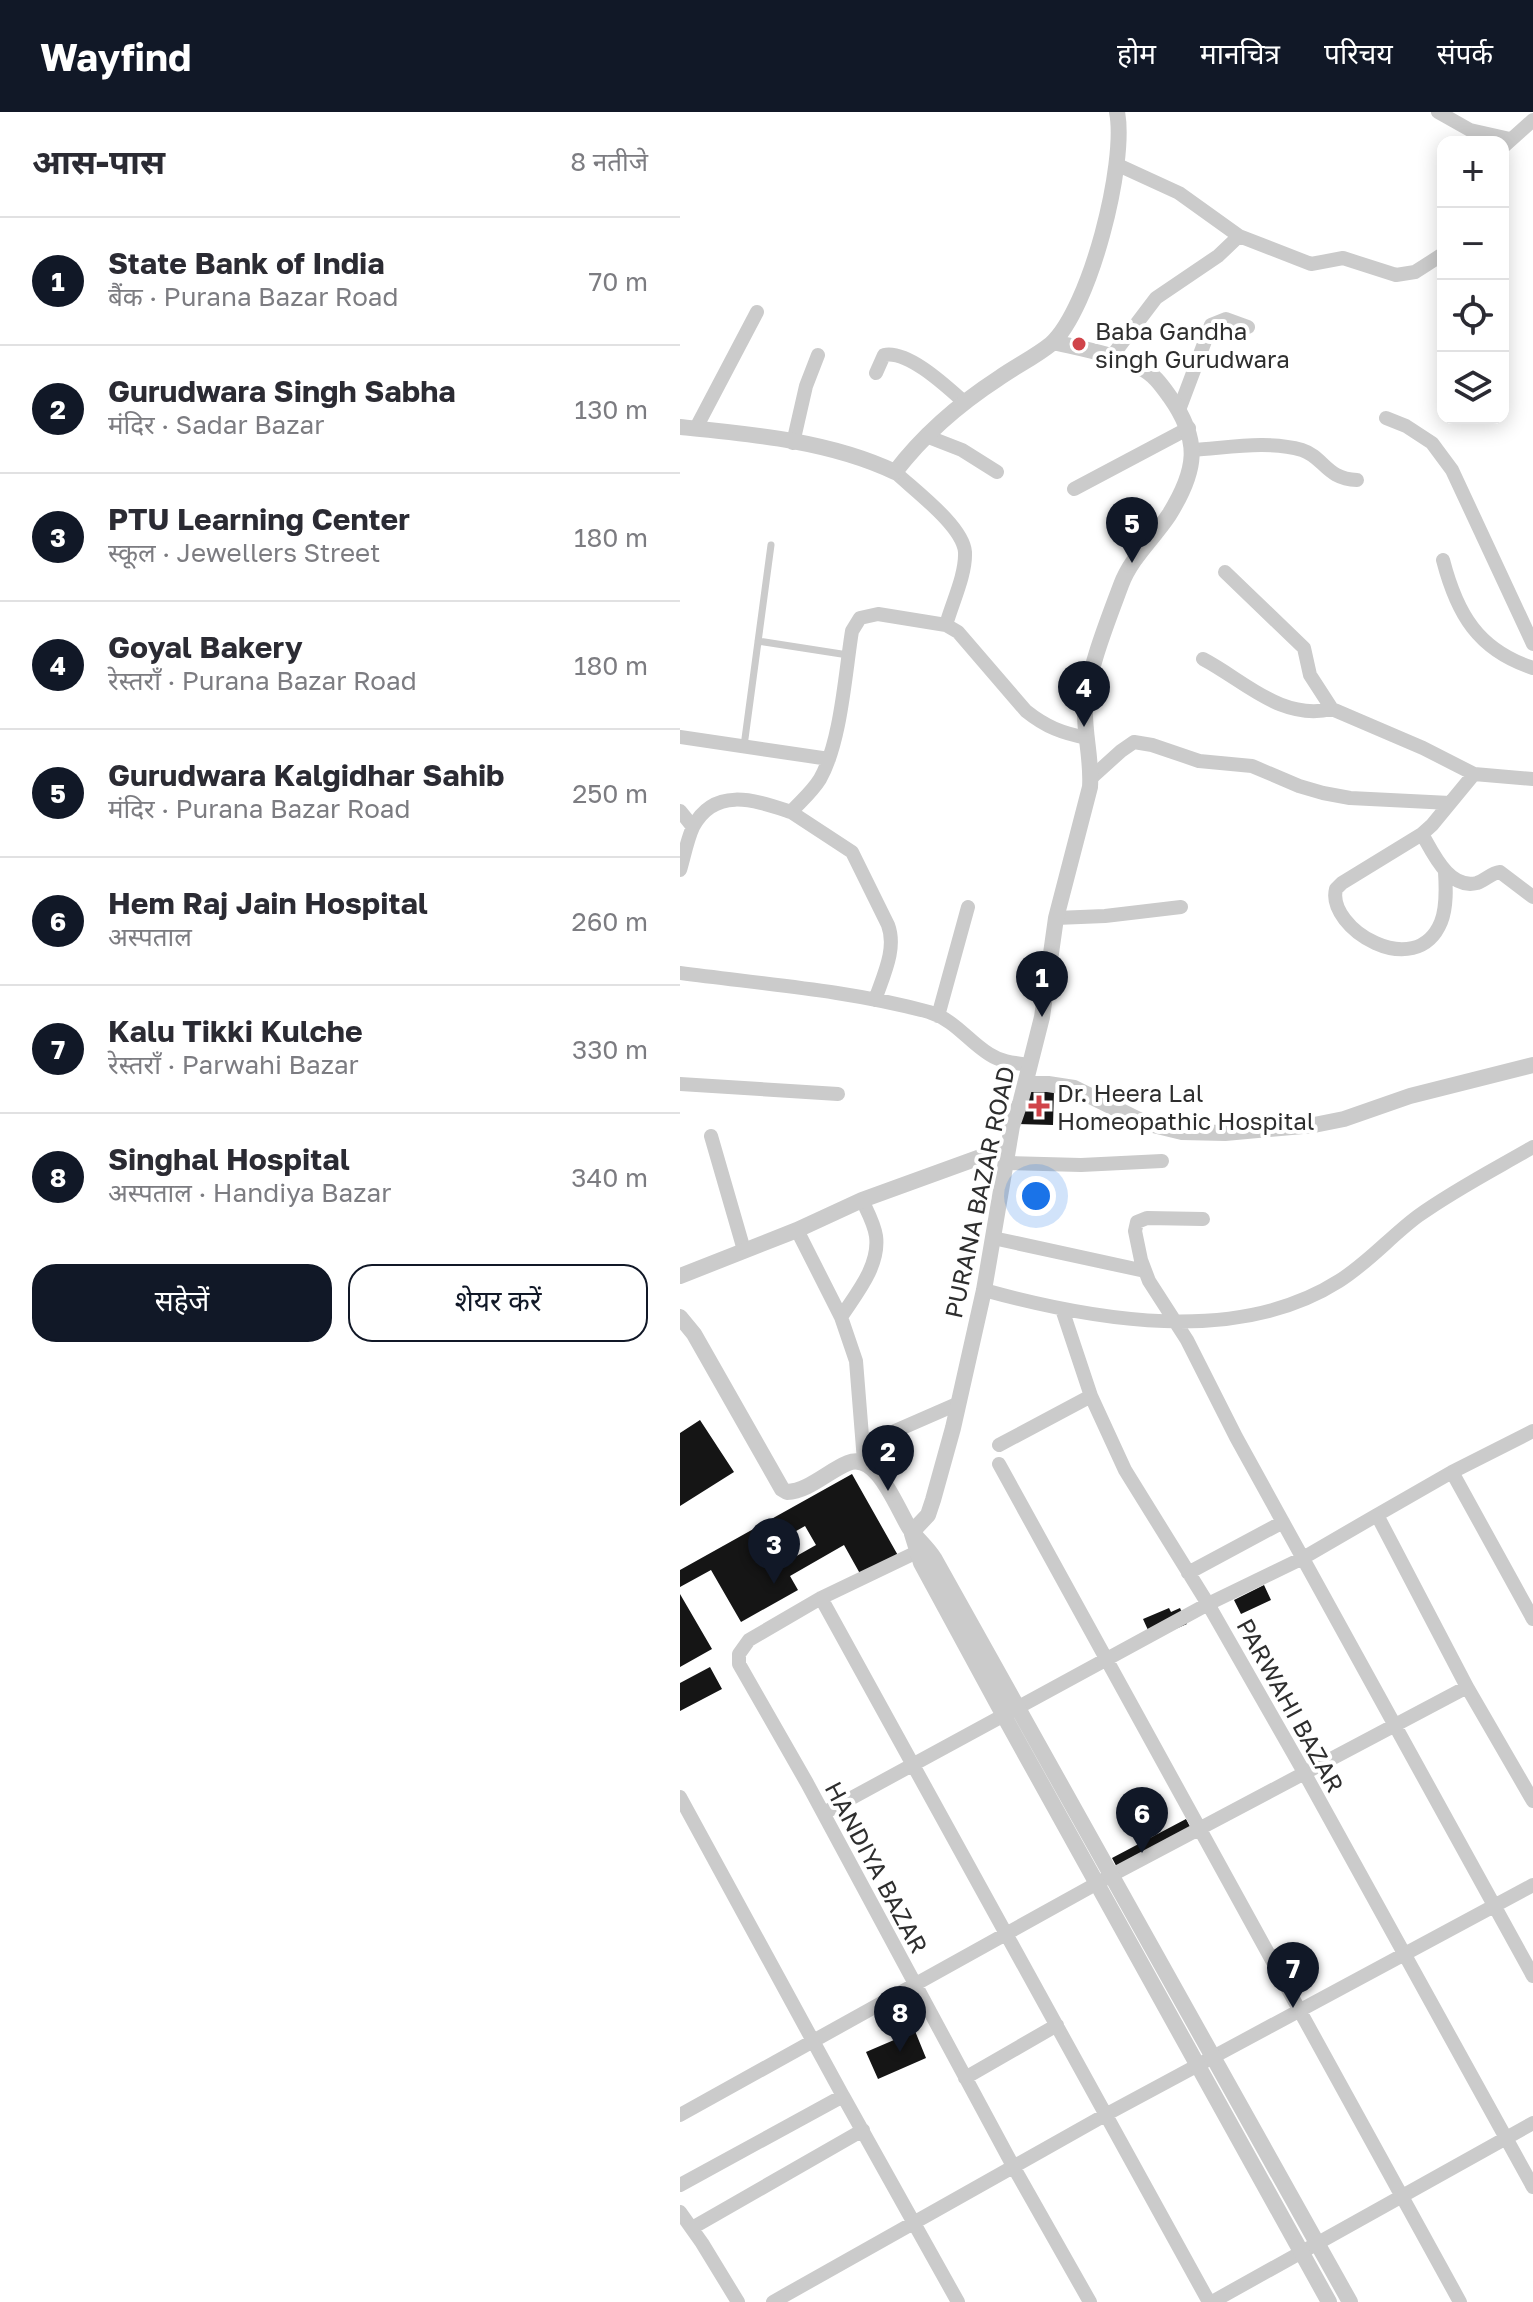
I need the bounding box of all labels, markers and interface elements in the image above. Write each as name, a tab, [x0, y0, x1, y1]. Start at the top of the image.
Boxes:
text: Wayfind	[40, 34, 191, 79]
text: होम	[1117, 37, 1156, 70]
text: मानचित्र	[1200, 37, 1280, 70]
text: परिचय	[1324, 37, 1393, 70]
text: संपर्क	[1437, 37, 1493, 70]
map controls	[1437, 136, 1509, 424]
button: +	[1437, 136, 1509, 208]
text: आस-पास	[32, 141, 165, 181]
text: 8 नतीजे	[570, 146, 648, 177]
button: −	[1437, 208, 1509, 280]
text: State Bank of India	[108, 245, 385, 281]
text: 1	[51, 266, 65, 297]
text: 70 m	[589, 266, 648, 297]
button: locate	[1437, 280, 1509, 352]
text: बैंक · Purana Bazar Road	[108, 281, 399, 312]
place label: Baba Gandha singh Gurudwara	[1095, 316, 1290, 373]
marker: Baba Gandha singh Gurudwara	[1070, 335, 1088, 353]
button: layers	[1437, 352, 1509, 424]
text: Gurudwara Singh Sabha	[108, 373, 456, 409]
text: 2	[50, 394, 66, 425]
text: 130 m	[575, 394, 648, 425]
text: मंदिर · Sadar Bazar	[108, 409, 324, 440]
pin: 5	[1106, 497, 1158, 563]
text: PTU Learning Center	[108, 501, 410, 537]
text: 3	[50, 522, 66, 553]
text: 180 m	[574, 522, 648, 553]
text: स्कूल · Jewellers Street	[108, 537, 380, 568]
text: Goyal Bakery	[108, 629, 303, 665]
text: 4	[50, 650, 66, 681]
text: 180 m	[574, 650, 648, 681]
pin: 4	[1058, 661, 1110, 727]
text: रेस्तराँ · Purana Bazar Road	[108, 665, 417, 696]
text: Gurudwara Kalgidhar Sahib	[108, 757, 505, 793]
text: 5	[50, 778, 66, 809]
text: 250 m	[572, 778, 648, 809]
text: मंदिर · Purana Bazar Road	[108, 793, 410, 824]
text: Hem Raj Jain Hospital	[108, 885, 428, 921]
text: 6	[50, 906, 66, 937]
text: 260 m	[572, 906, 648, 937]
text: अस्पताल	[108, 921, 192, 952]
pin: 1	[1016, 951, 1068, 1017]
text: Kalu Tikki Kulche	[108, 1013, 363, 1049]
text: 7	[51, 1034, 65, 1065]
text: 330 m	[572, 1034, 648, 1065]
text: रेस्तराँ · Parwahi Bazar	[108, 1049, 359, 1080]
street label: PURANA BAZAR ROAD	[938, 1063, 1020, 1321]
place label: Dr. Heera Lal Homeopathic Hospital	[1057, 1078, 1315, 1135]
marker: Dr. Heera Lal Homeopathic Hospital	[1028, 1095, 1050, 1117]
text: Singhal Hospital	[108, 1141, 350, 1177]
text: 8	[50, 1162, 66, 1193]
text: 340 m	[571, 1162, 648, 1193]
your location	[1016, 1176, 1056, 1216]
text: अस्पताल · Handiya Bazar	[108, 1177, 391, 1208]
button: सहेजें	[32, 1264, 332, 1342]
button: शेयर करें	[348, 1264, 648, 1342]
pin: 2	[862, 1425, 914, 1491]
pin: 3	[748, 1518, 800, 1584]
street label: PARWAHI BAZAR	[1231, 1613, 1351, 1797]
street label: HANDIYA BAZAR	[819, 1776, 935, 1958]
pin: 6	[1116, 1787, 1168, 1853]
pin: 7	[1267, 1942, 1319, 2008]
pin: 8	[874, 1986, 926, 2052]

